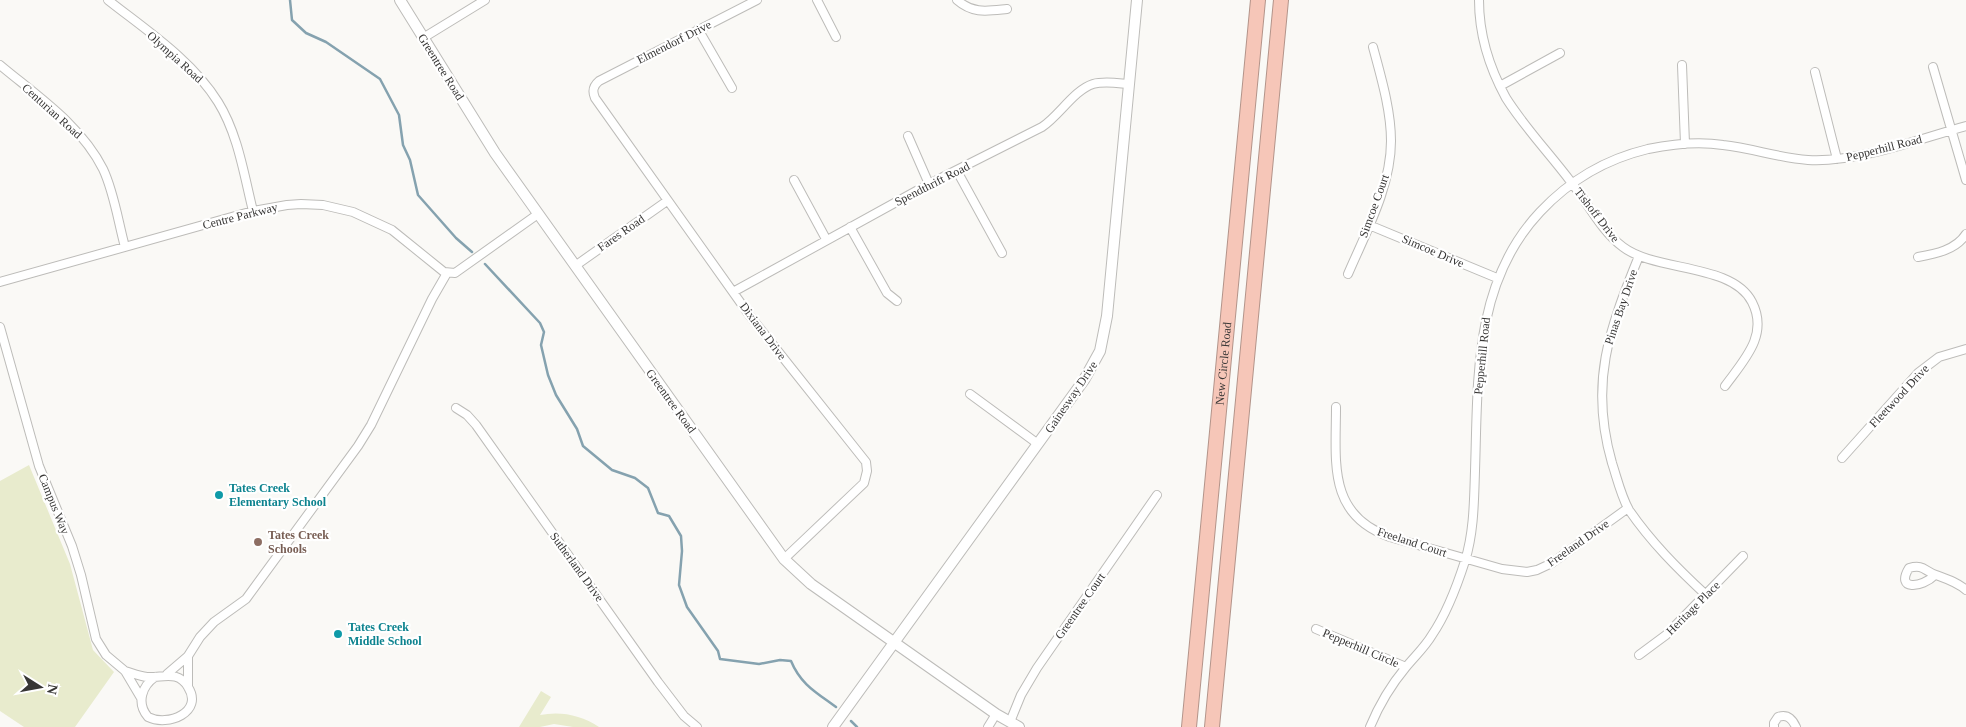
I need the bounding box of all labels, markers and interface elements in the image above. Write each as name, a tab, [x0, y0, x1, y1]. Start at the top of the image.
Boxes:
street label: Elmendorf Drive	[634, 17, 714, 67]
street label: Olympia Road	[144, 28, 206, 86]
street label: Greentree Road	[415, 31, 467, 103]
street label: Centurian Road	[19, 80, 85, 142]
street label: Pepperhill Road	[1845, 132, 1923, 164]
street label: Spendthrift Road	[892, 159, 972, 209]
street label: Simcoe Court	[1356, 172, 1392, 240]
street label: Tishoff Drive	[1571, 185, 1623, 245]
street label: Centre Parkway	[201, 200, 279, 232]
street label: Fares Road	[595, 212, 647, 254]
street label: Simcoe Drive	[1400, 232, 1466, 270]
street label: Pinas Bay Drive	[1602, 268, 1640, 346]
street label: Dixiana Drive	[737, 300, 789, 362]
street label: Pepperhill Road	[1471, 317, 1493, 395]
street label: New Circle Road	[1213, 321, 1234, 406]
street label: Gainesway Drive	[1042, 358, 1100, 436]
street label: Fleetwood Drive	[1866, 362, 1932, 430]
street label: Greentree Road	[643, 366, 699, 436]
street label: Campus Way	[36, 472, 72, 536]
place label: Tates Creek Elementary School	[229, 481, 327, 509]
marker: Tates Creek Elementary School	[213, 489, 225, 501]
street label: Freeland Drive	[1544, 517, 1612, 569]
street label: Freeland Court	[1375, 524, 1449, 560]
place label: Tates Creek Schools	[268, 528, 329, 556]
street label: Sutherland Drive	[547, 530, 607, 604]
marker: Tates Creek Schools	[252, 536, 264, 548]
street label: Greentree Court	[1052, 570, 1108, 642]
street label: Heritage Place	[1663, 578, 1723, 638]
place label: Tates Creek Middle School	[348, 620, 422, 648]
street label: Pepperhill Circle	[1321, 626, 1401, 670]
marker: Tates Creek Middle School	[332, 628, 344, 640]
north arrow	[15, 662, 65, 712]
text: N	[44, 683, 61, 696]

